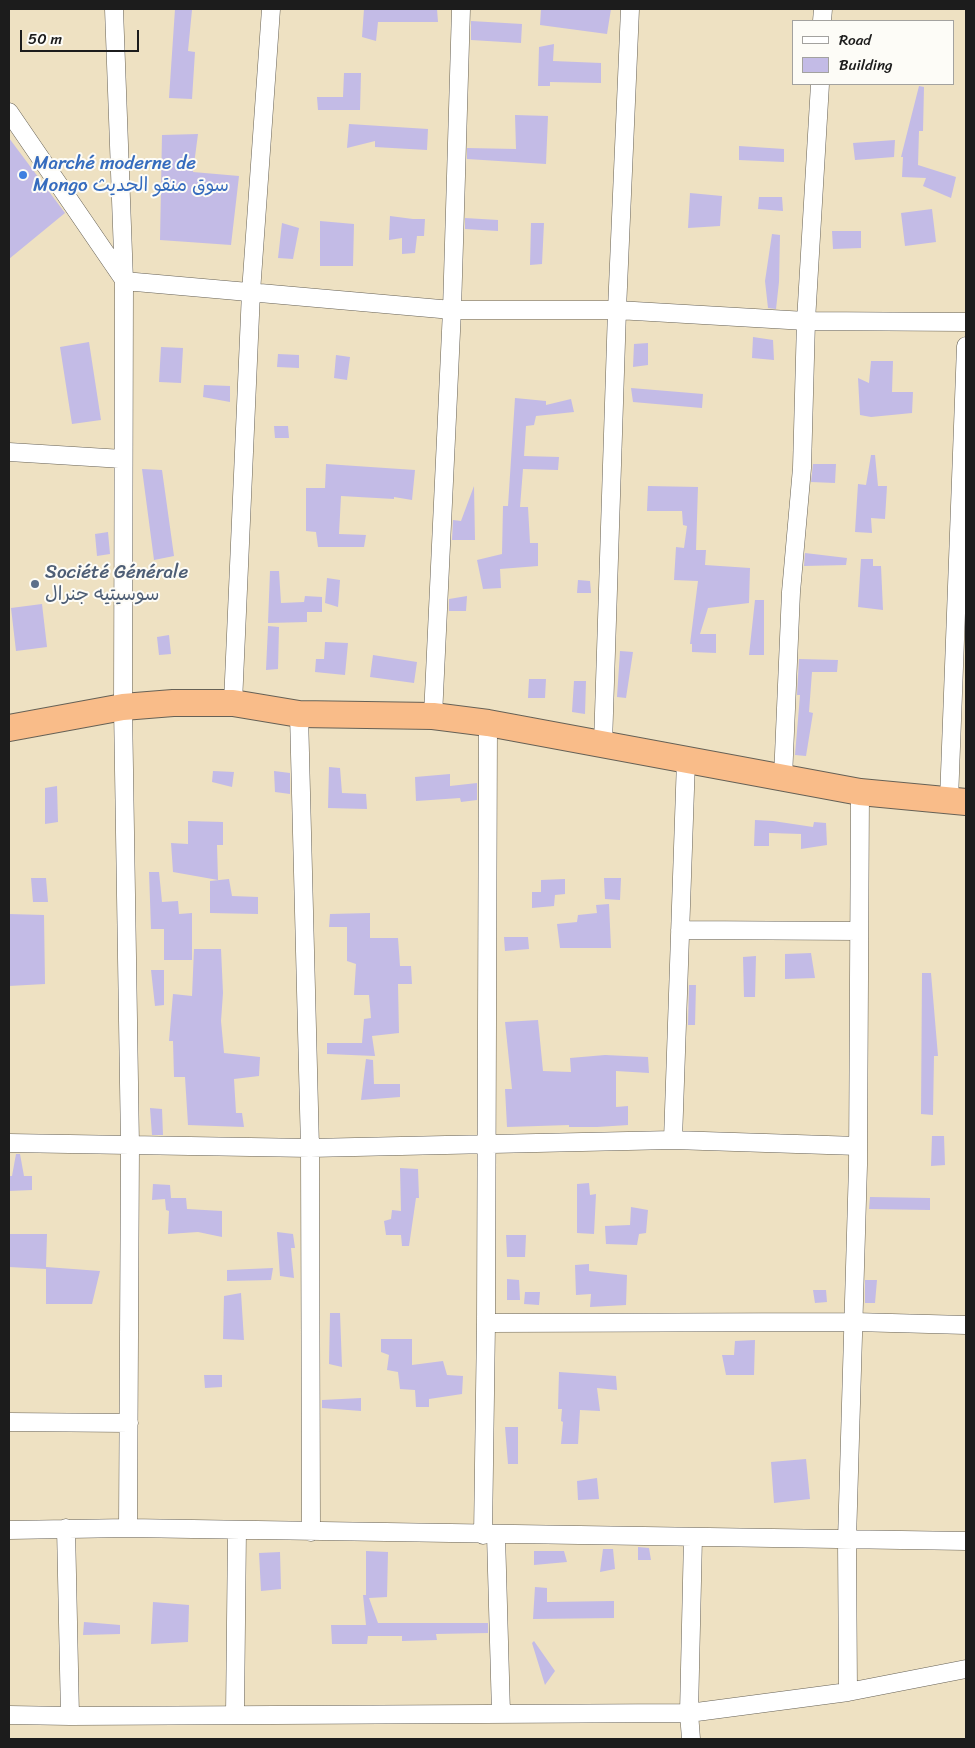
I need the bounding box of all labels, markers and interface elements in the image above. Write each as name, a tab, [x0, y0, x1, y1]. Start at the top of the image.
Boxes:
scale bar	[22, 20, 141, 52]
legend	[792, 20, 955, 85]
text: 50 m	[28, 26, 62, 52]
text: Road	[839, 27, 871, 53]
text: Building	[839, 52, 893, 78]
place label: Marché moderne de Mongo سوق منقو الحديث	[33, 153, 229, 197]
marker: Marché moderne de Mongo سوق منقو الحديث	[17, 169, 29, 181]
place label: Société Générale سوسيتيه جنرال	[45, 562, 188, 606]
marker: Société Générale سوسيتيه جنرال	[29, 578, 41, 590]

